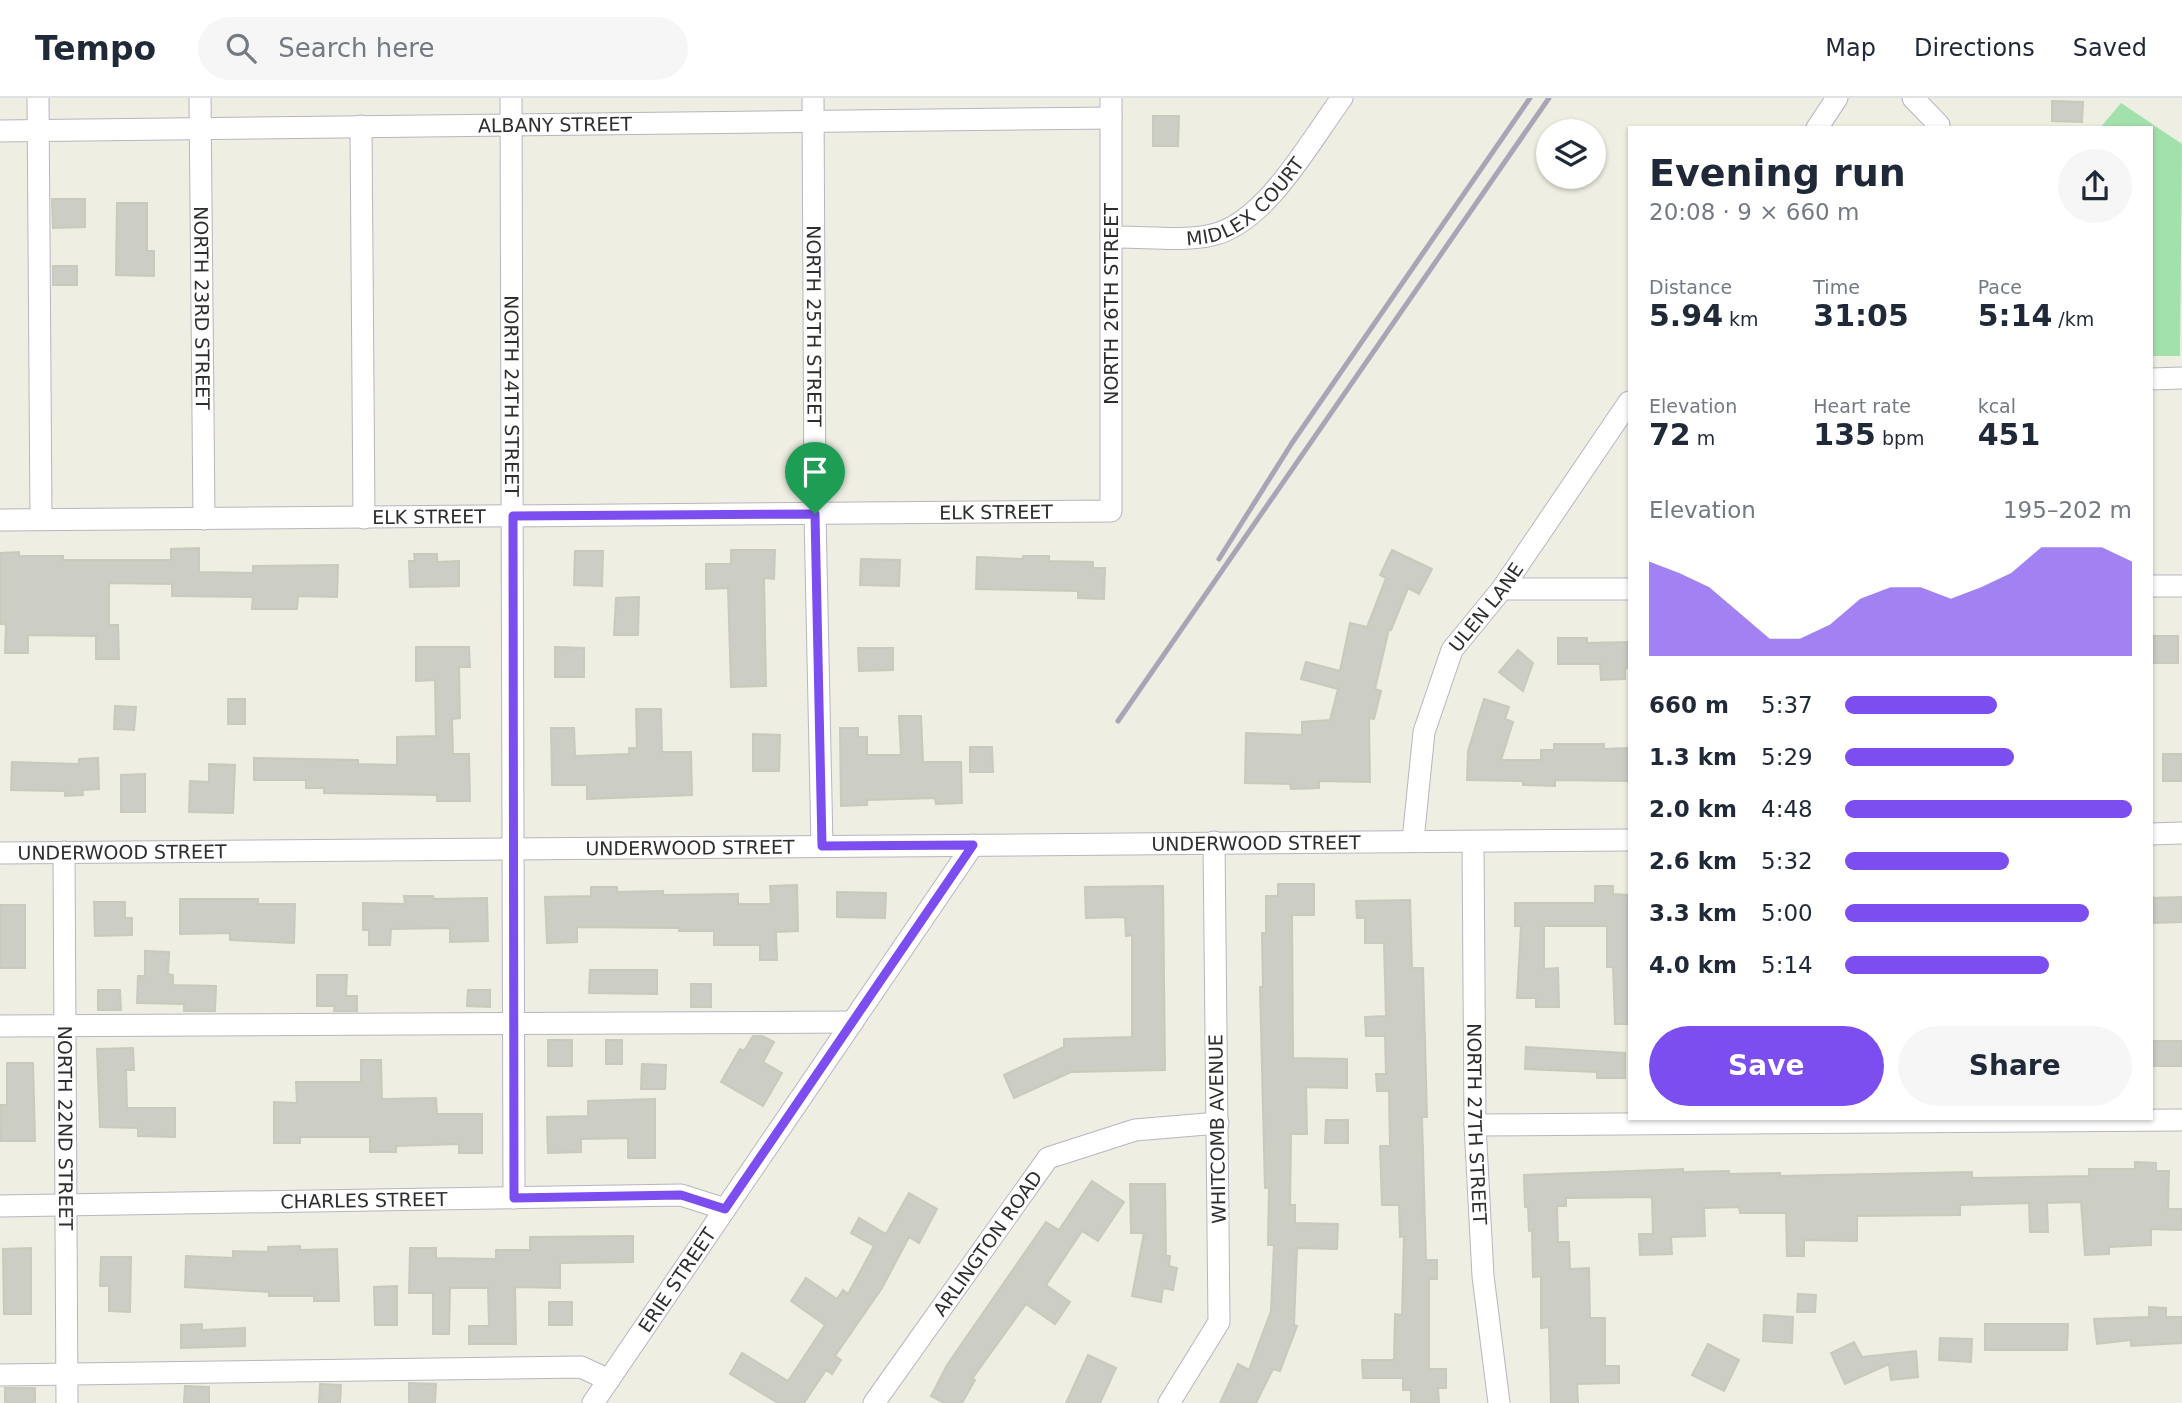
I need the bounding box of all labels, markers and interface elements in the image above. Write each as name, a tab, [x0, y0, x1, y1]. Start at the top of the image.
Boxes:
search box	[198, 17, 688, 80]
text: Tempo	[35, 29, 156, 68]
icon: search	[222, 29, 260, 67]
text: Search here	[278, 33, 434, 63]
text: Map	[1825, 34, 1876, 62]
text: Directions	[1914, 34, 2035, 62]
text: Saved	[2073, 34, 2147, 62]
street label: ALBANY STREET	[478, 113, 632, 136]
map controls	[1536, 119, 1606, 189]
button: layers	[1536, 119, 1606, 189]
button: share	[2058, 149, 2132, 223]
text: Evening run	[1649, 151, 1906, 195]
street label: MIDLEX COURT	[1185, 153, 1308, 249]
text: 20:08 · 9 × 660 m	[1649, 199, 1859, 225]
street label: NORTH 26TH STREET	[1100, 203, 1122, 405]
street label: NORTH 23RD STREET	[190, 206, 214, 410]
street label: NORTH 25TH STREET	[803, 225, 826, 427]
text: Distance	[1649, 276, 1732, 298]
text: Time	[1813, 276, 1860, 298]
text: Pace	[1978, 276, 2022, 298]
street label: NORTH 24TH STREET	[501, 295, 523, 497]
text: 5.94	[1649, 298, 1723, 333]
text: 31:05	[1813, 298, 1909, 333]
text: 5:14	[1978, 298, 2052, 333]
text: km	[1723, 308, 1759, 330]
text: /km	[2052, 308, 2094, 330]
text: Elevation	[1649, 395, 1737, 417]
text: Heart rate	[1813, 395, 1911, 417]
text: kcal	[1978, 395, 2016, 417]
text: 72	[1649, 417, 1691, 452]
text: 135	[1813, 417, 1876, 452]
text: 451	[1978, 417, 2040, 452]
text: m	[1691, 427, 1715, 449]
text: bpm	[1876, 427, 1925, 449]
pin	[785, 442, 845, 514]
icon: arrive	[796, 453, 834, 491]
text: Elevation	[1649, 497, 1756, 523]
text: 195–202 m	[2003, 497, 2132, 523]
street label: ELK STREET	[939, 500, 1053, 523]
street label: ELK STREET	[372, 505, 486, 528]
street label: ULEN LANE	[1444, 558, 1528, 656]
text: 660 m	[1649, 692, 1729, 718]
text: 5:37	[1761, 692, 1813, 718]
text: 1.3 km	[1649, 744, 1737, 770]
text: 5:29	[1761, 744, 1813, 770]
text: 2.0 km	[1649, 796, 1737, 822]
text: 4:48	[1761, 796, 1813, 822]
street label: UNDERWOOD STREET	[1151, 831, 1361, 855]
street label: UNDERWOOD STREET	[585, 836, 795, 859]
street label: UNDERWOOD STREET	[17, 840, 227, 864]
text: 2.6 km	[1649, 848, 1737, 874]
text: 5:32	[1761, 848, 1813, 874]
text: 3.3 km	[1649, 900, 1737, 926]
text: 5:00	[1761, 900, 1813, 926]
text: 4.0 km	[1649, 952, 1737, 978]
text: 5:14	[1761, 952, 1813, 978]
street label: NORTH 27TH STREET	[1463, 1023, 1491, 1226]
street label: NORTH 22ND STREET	[54, 1026, 77, 1231]
button: Save	[1649, 1026, 1884, 1106]
button: Share	[1898, 1026, 2132, 1106]
street label: WHITCOMB AVENUE	[1204, 1034, 1230, 1224]
street label: ARLINGTON ROAD	[928, 1166, 1047, 1320]
street label: CHARLES STREET	[280, 1188, 448, 1212]
street label: ERIE STREET	[634, 1223, 720, 1336]

